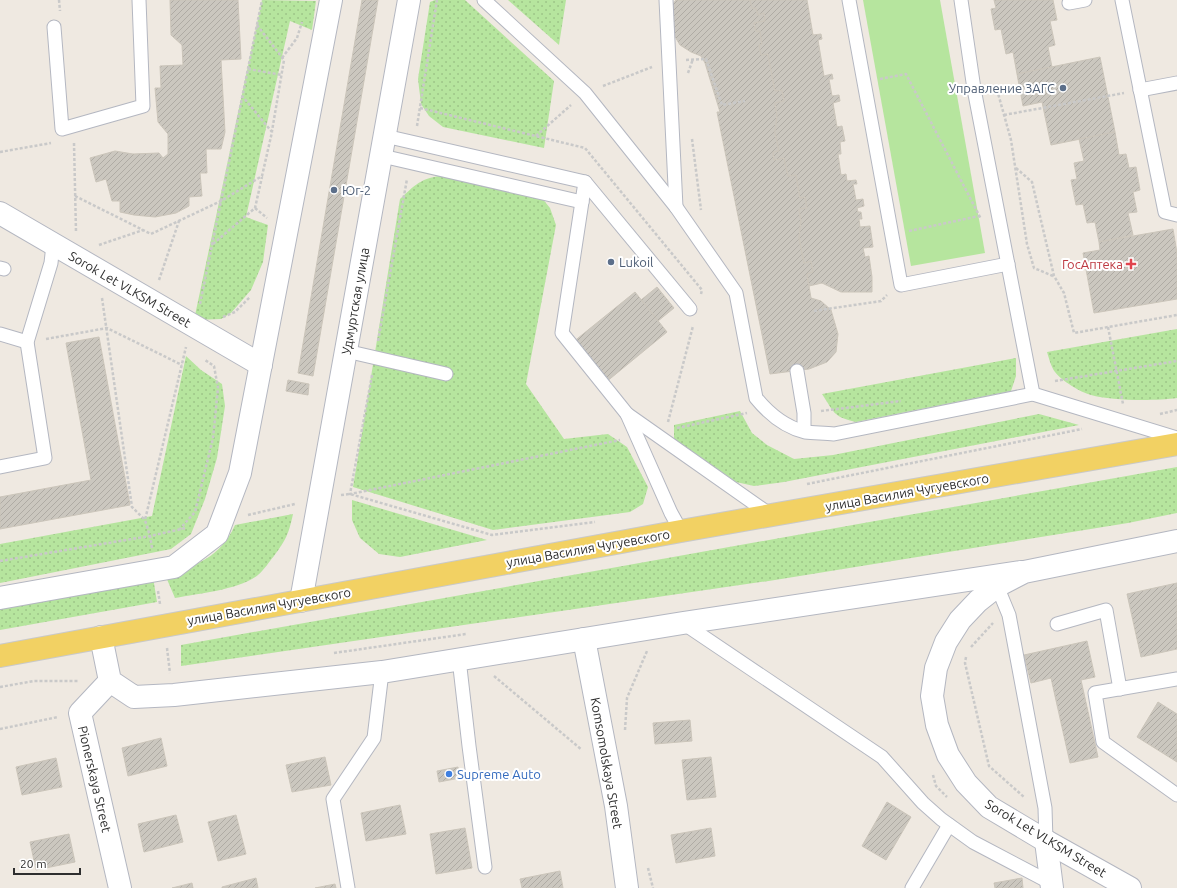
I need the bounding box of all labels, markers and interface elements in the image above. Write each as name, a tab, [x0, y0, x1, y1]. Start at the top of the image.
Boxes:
place label: Управление ЗАГС	[949, 81, 1055, 95]
marker: Управление ЗАГС	[1058, 83, 1068, 93]
place label: Юг-2	[342, 183, 371, 197]
marker: Юг-2	[329, 185, 339, 195]
street label: Удмуртская улица	[339, 246, 371, 356]
street label: Sorok Let VLKSM Street	[67, 248, 193, 330]
place label: Lukoil	[619, 255, 654, 269]
marker: Lukoil	[606, 257, 616, 267]
place label: ГосАптека	[1062, 257, 1123, 271]
marker: ГосАптека	[1126, 259, 1136, 269]
street label: улица Василия Чугуевского	[824, 471, 990, 513]
street label: улица Василия Чугуевского	[505, 527, 671, 569]
street label: улица Василия Чугуевского	[186, 585, 352, 627]
street label: Komsomolskaya Street	[589, 696, 625, 830]
street label: Pionerskaya Street	[76, 724, 114, 834]
place label: Supreme Auto	[457, 767, 541, 781]
marker: Supreme Auto	[444, 769, 454, 779]
street label: Sorok Let VLKSM Street	[983, 796, 1109, 880]
scale bar	[14, 850, 80, 876]
text: 20 m	[20, 857, 47, 870]

